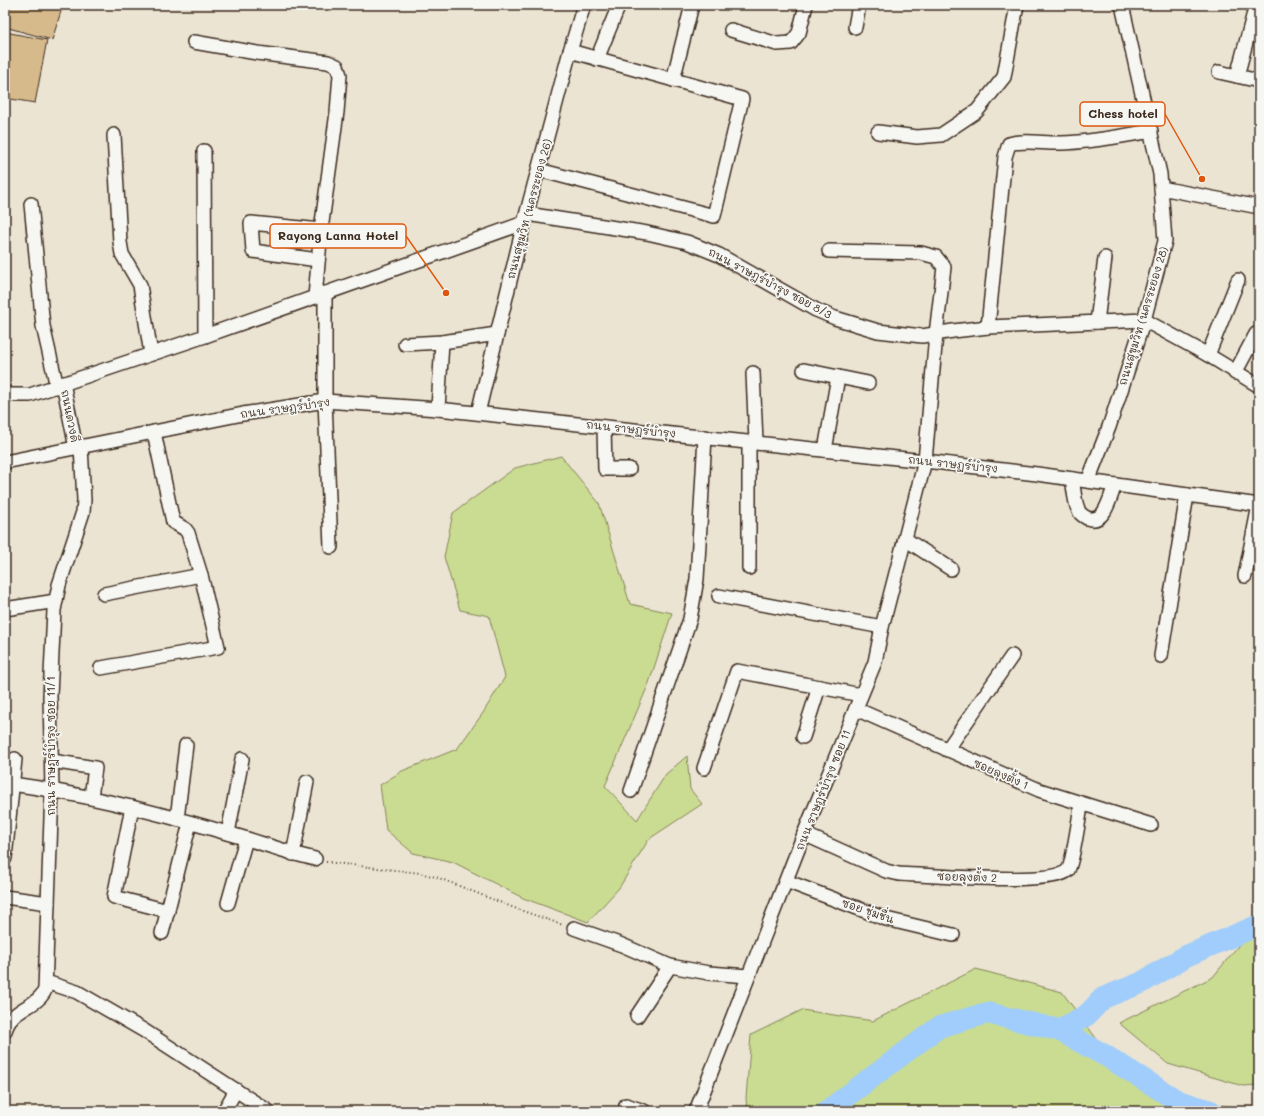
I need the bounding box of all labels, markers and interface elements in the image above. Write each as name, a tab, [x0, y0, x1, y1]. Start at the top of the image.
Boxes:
callout: Chess hotel	[1080, 102, 1165, 126]
text: Chess hotel	[1088, 105, 1158, 121]
street label: ถนนสุขุมวิท (นครระยอง 26)	[503, 137, 557, 281]
callout: Rayong Lanna Hotel	[270, 224, 406, 248]
text: Rayong Lanna Hotel	[278, 227, 398, 243]
street label: ถนน ราษฎร์บำรุง ซอย 8/3	[704, 243, 835, 324]
street label: ถนนสุขุมวิท (นครระยอง 28)	[1114, 244, 1174, 388]
street label: ถนนดวงดี	[58, 388, 83, 444]
street label: ถนน ราษฎร์บำรุง	[239, 394, 331, 424]
street label: ถนน ราษฎร์บำรุง	[585, 416, 677, 444]
street label: ถนน ราษฎร์บำรุง	[907, 451, 999, 479]
street label: ถนน ราษฎร์บำรุง ซอย 11/1	[43, 676, 61, 816]
street label: ถนน ราษฎร์บำรุง ซอย 11	[791, 727, 856, 854]
street label: ซอยลุงตั้ง 1	[970, 751, 1033, 795]
street label: ซอยลุงตั้ง 2	[937, 864, 997, 888]
street label: ซอย ชุ่มชื่น	[839, 891, 898, 929]

